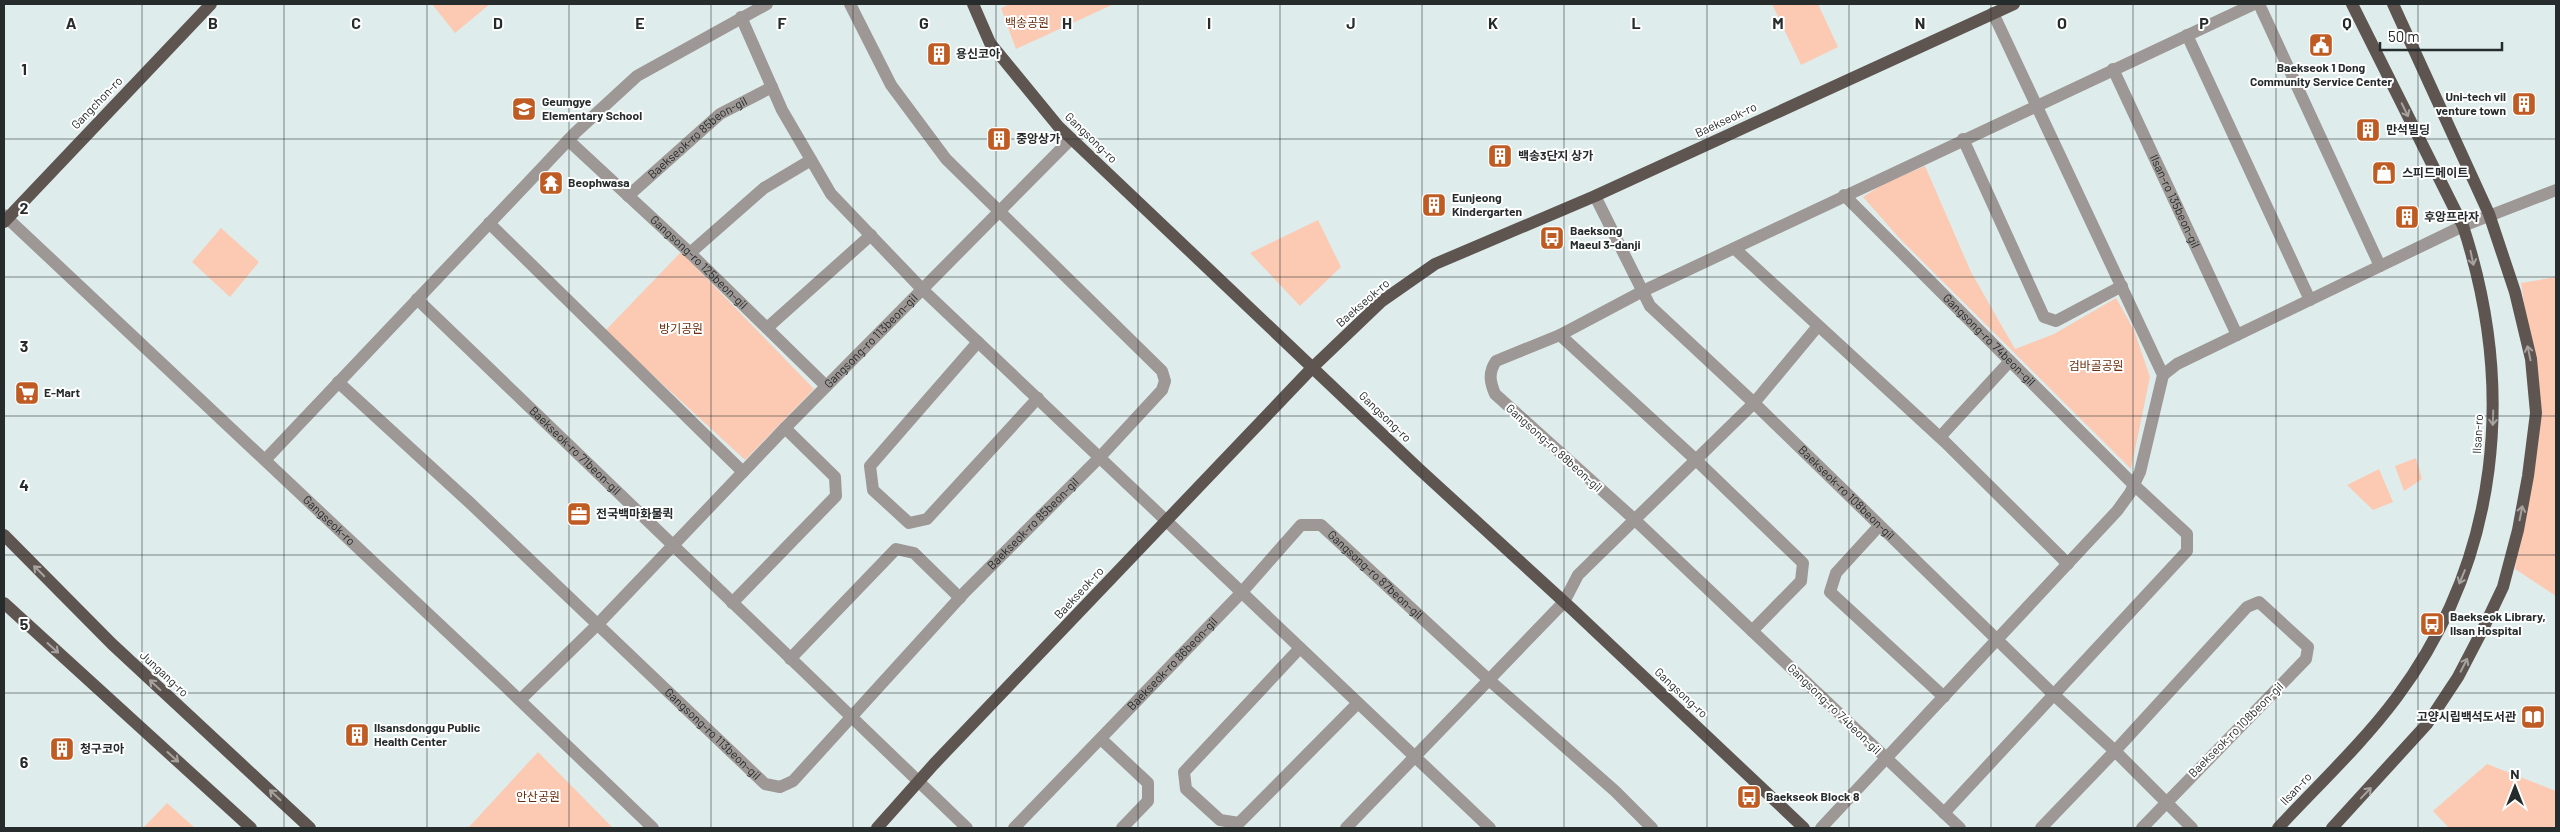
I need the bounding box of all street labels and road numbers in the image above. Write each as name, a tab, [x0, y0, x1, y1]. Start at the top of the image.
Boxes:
street label: Gangchon-ro	[68, 73, 125, 131]
street label: Baekseok-ro 85beon-gil	[644, 93, 749, 181]
street label: Baekseok-ro	[1693, 99, 1758, 139]
street label: Gangsong-ro	[1063, 109, 1121, 166]
street label: Ilsan-ro 135beon-gil	[2148, 152, 2203, 250]
street label: Gangsong-ro 125beon-gil	[648, 212, 751, 311]
street label: Baekseok-ro	[1333, 275, 1392, 329]
street label: Gangsong-ro 113beon-gil	[821, 290, 920, 390]
street label: Gangsong-ro 74beon-gil	[1941, 290, 2039, 388]
street label: Gangsong-ro	[1357, 388, 1415, 445]
street label: Gangsong-ro 88beon-gil	[1504, 400, 1606, 494]
street label: Baekseok-ro 71beon-gil	[527, 403, 624, 497]
street label: Ilsan-ro	[2469, 414, 2485, 454]
street label: Baekseok-ro 108beon-gil	[1796, 442, 1898, 542]
street label: Baekseok-ro 85beon-gil	[984, 474, 1081, 572]
street label: Gangseok-ro	[301, 492, 359, 548]
street label: Gangsong-ro 87beon-gil	[1325, 527, 1426, 621]
street label: Baekseok-ro	[1051, 563, 1106, 621]
street label: Baekseok-ro 86beon-gil	[1124, 614, 1220, 713]
street label: Jungang-ro	[138, 647, 192, 699]
street label: Gangsong-ro 74beon-gil	[1785, 660, 1884, 757]
street label: Gangsong-ro	[1652, 664, 1711, 720]
street label: Baekseok-ro 108beon-gil	[2185, 679, 2286, 780]
street label: Gangsong-ro 113beon-gil	[662, 684, 764, 782]
street label: Ilsan-ro	[2277, 769, 2314, 808]

